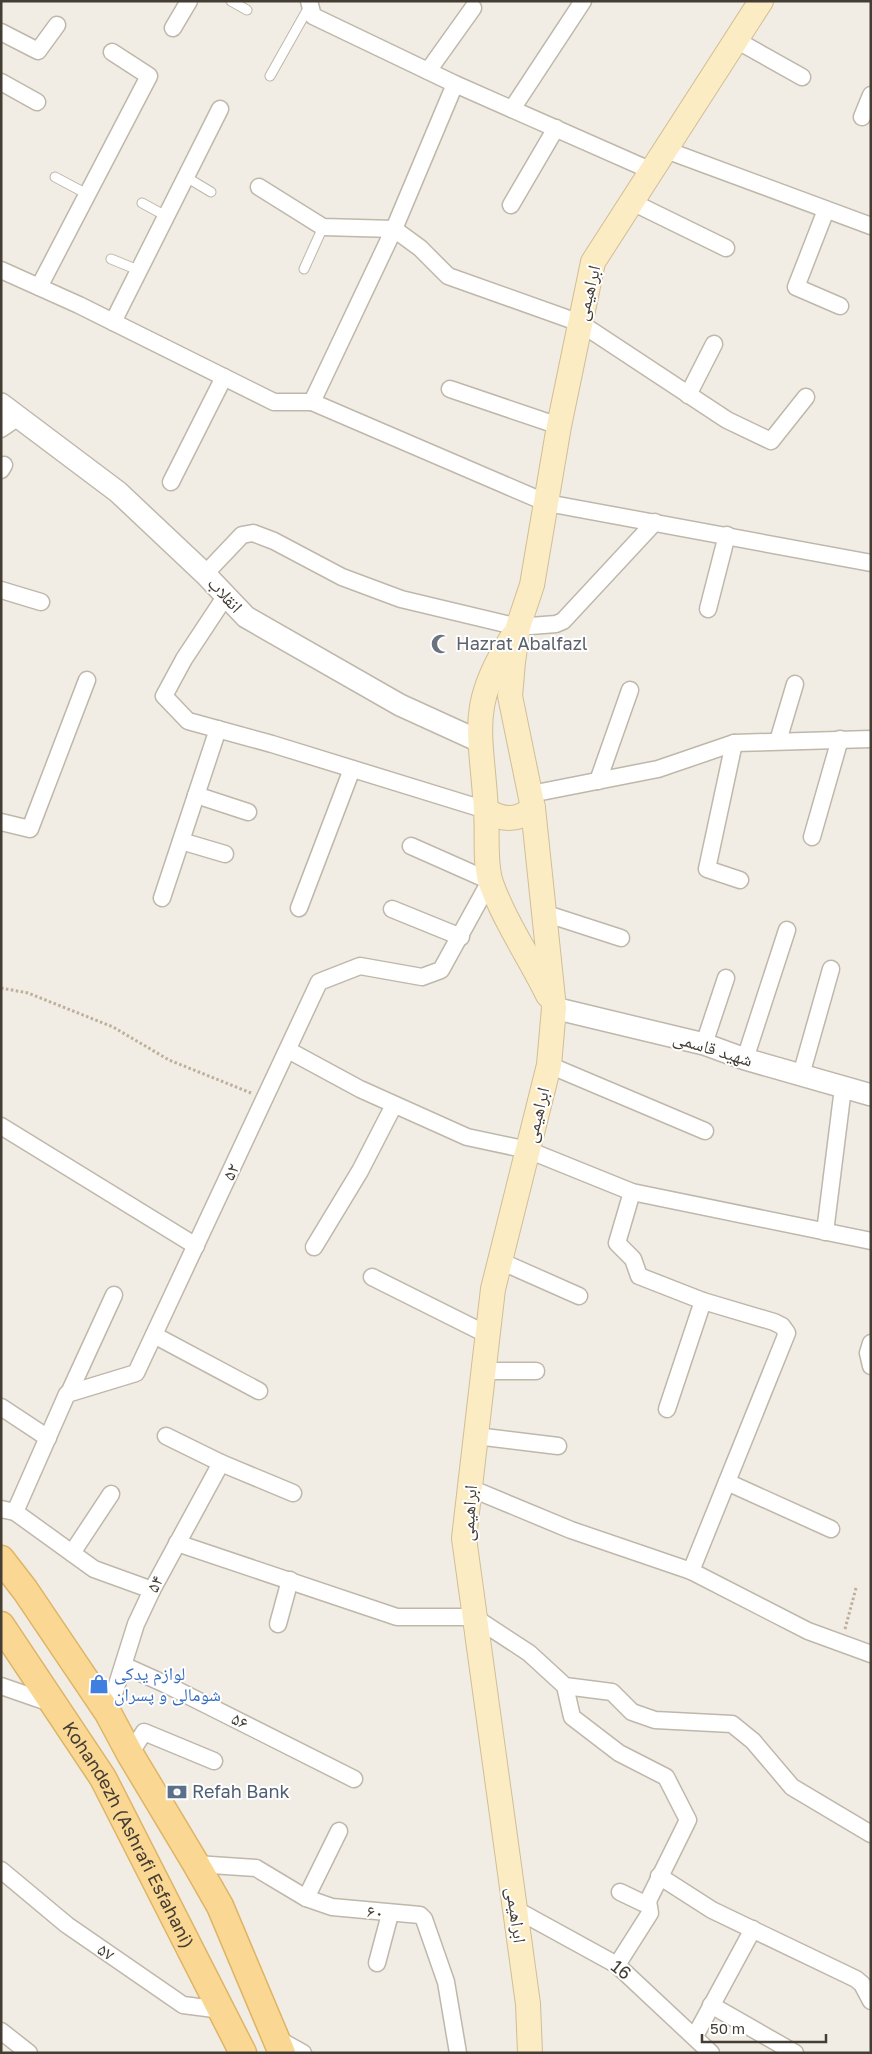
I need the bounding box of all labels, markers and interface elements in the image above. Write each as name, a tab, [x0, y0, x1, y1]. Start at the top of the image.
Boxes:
street label: ابراهیمی	[570, 263, 605, 323]
street label: انقلاب	[203, 572, 248, 617]
place label: Hazrat Abalfazl	[456, 632, 588, 654]
mosque icon: Hazrat Abalfazl	[430, 633, 452, 655]
street label: شهید قاسمی	[671, 1026, 756, 1072]
street label: ابراهیمی	[519, 1085, 554, 1145]
street label: ۵۲	[217, 1160, 243, 1184]
street label: ابراهیمی	[455, 1484, 482, 1542]
street label: ۵۴	[141, 1571, 168, 1596]
place label: لوازم یدکی شومالی و پسران	[114, 1662, 221, 1706]
shop icon: لوازم یدکی شومالی و پسران	[88, 1673, 110, 1695]
street label: ۵۶	[228, 1707, 253, 1734]
street label: Kohandezh (Ashrafi Esfahani)	[58, 1717, 200, 1951]
place label: Refah Bank	[192, 1780, 290, 1802]
bank icon: Refah Bank	[166, 1781, 188, 1803]
street label: ابراهیمی	[501, 1885, 532, 1944]
street label: ۶۰	[366, 1899, 384, 1923]
street label: ۵۷	[94, 1938, 119, 1965]
street label: 16	[607, 1955, 636, 1984]
scale bar	[702, 2012, 826, 2044]
text: 50 m	[710, 2019, 745, 2037]

